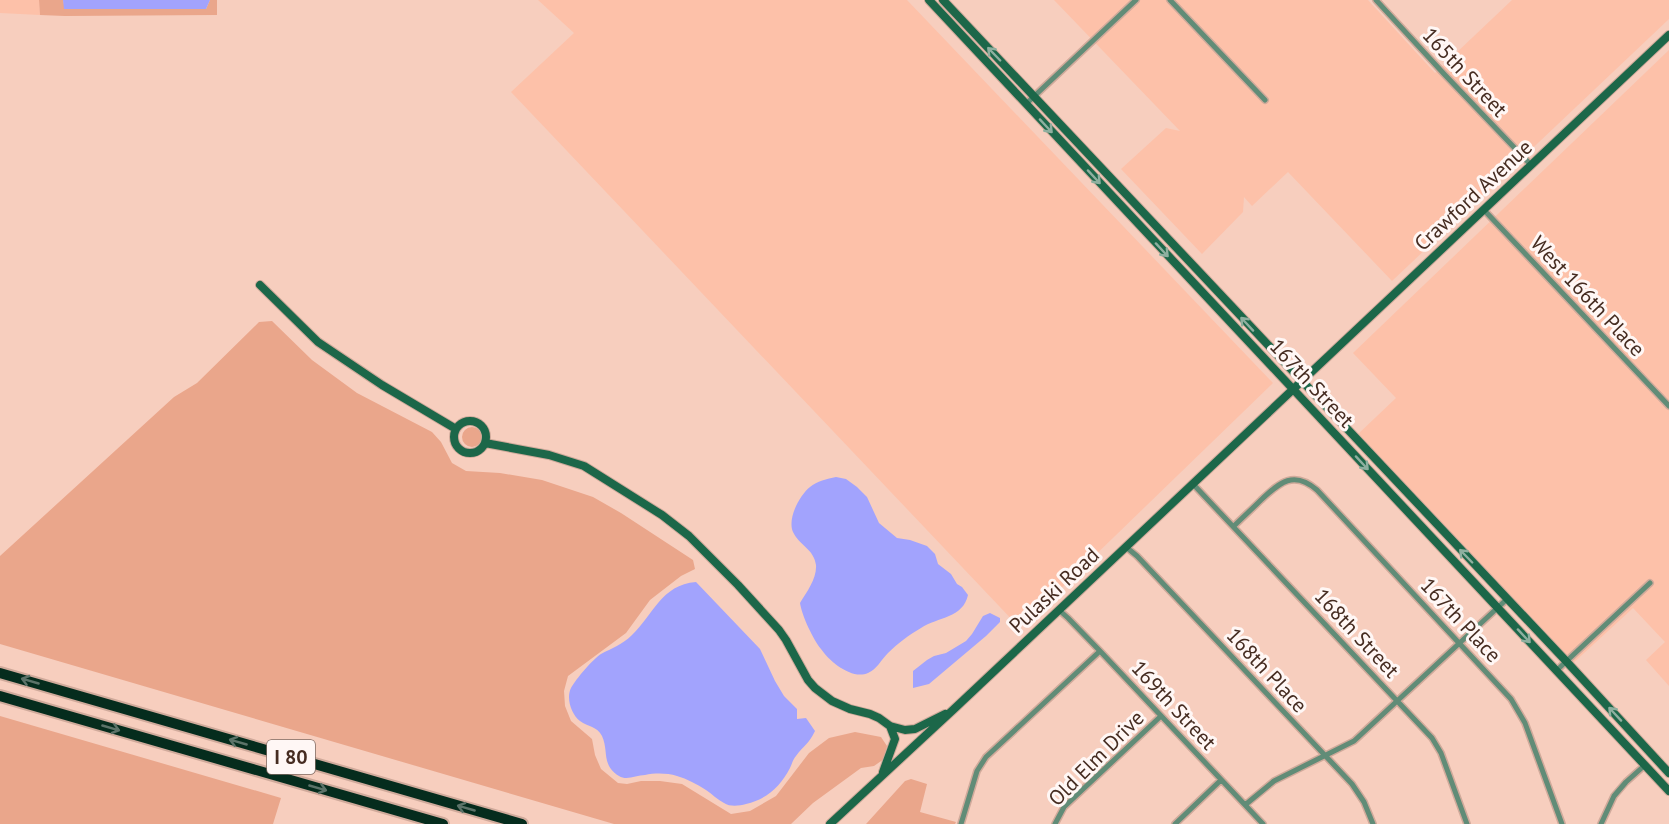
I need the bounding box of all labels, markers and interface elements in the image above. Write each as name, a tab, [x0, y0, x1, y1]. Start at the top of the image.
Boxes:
street label: 165th Street	[1417, 22, 1513, 122]
one-way arrow	[987, 46, 1001, 61]
one-way arrow	[1039, 118, 1053, 133]
street label: Crawford Avenue	[1408, 134, 1538, 256]
one-way arrow	[1087, 169, 1101, 184]
street label: West 166th Place	[1525, 230, 1651, 362]
one-way arrow	[1155, 242, 1169, 257]
one-way arrow	[1241, 317, 1255, 332]
street label: 167th Street	[1264, 333, 1360, 433]
one-way arrow	[1355, 456, 1369, 471]
street label: Pulaski Road	[1003, 541, 1105, 639]
one-way arrow	[1459, 549, 1474, 564]
street label: 167th Place	[1415, 572, 1507, 668]
street label: 168th Street	[1309, 583, 1405, 683]
street label: 168th Place	[1221, 622, 1313, 718]
one-way arrow	[1517, 629, 1531, 644]
street label: 169th Street	[1126, 655, 1222, 755]
one-way arrow	[21, 675, 40, 686]
street label: Old Elm Drive	[1042, 704, 1150, 812]
one-way arrow	[1608, 707, 1622, 722]
one-way arrow	[101, 723, 120, 734]
one-way arrow	[229, 736, 248, 747]
road number: I 80	[267, 740, 315, 774]
one-way arrow	[308, 783, 327, 794]
one-way arrow	[457, 802, 476, 813]

